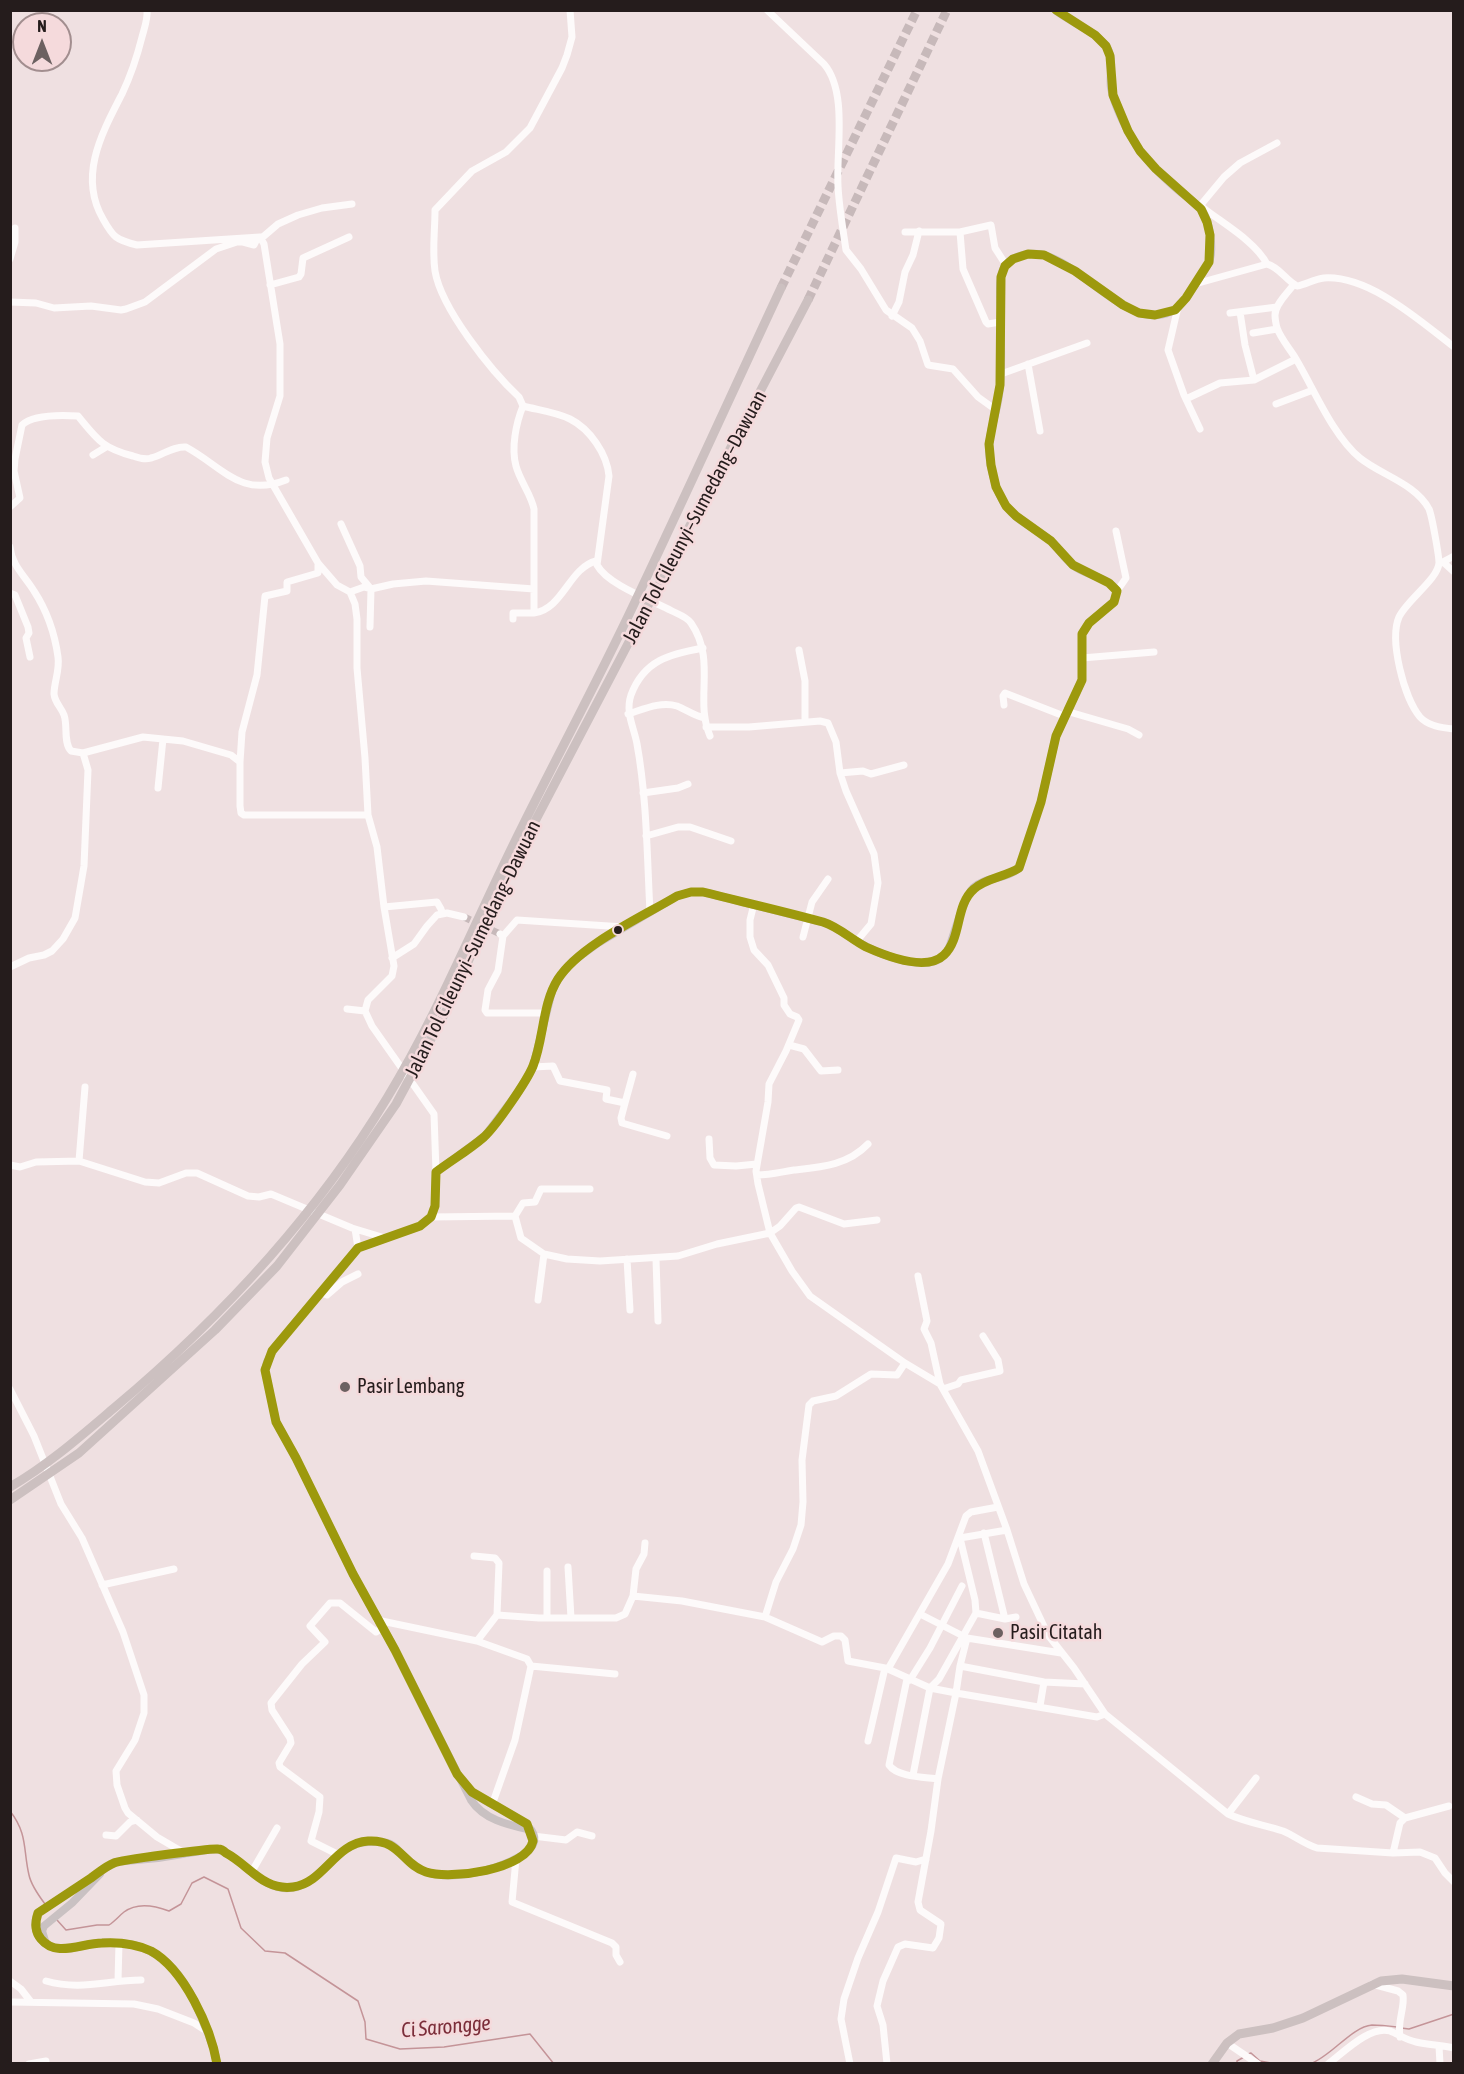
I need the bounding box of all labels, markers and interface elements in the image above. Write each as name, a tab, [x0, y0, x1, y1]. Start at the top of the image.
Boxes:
north arrow	[12, 12, 72, 72]
text: N	[37, 17, 47, 35]
street label: Jalan Tol Cileunyi–Sumedang–Dawuan	[618, 386, 772, 648]
street label: Jalan Tol Cileunyi–Sumedang–Dawuan	[400, 816, 546, 1082]
unlabelled marker	[612, 924, 624, 936]
place label: Pasir Lembang	[357, 1375, 464, 1399]
marker: Pasir Lembang	[338, 1380, 352, 1394]
place label: Pasir Citatah	[1010, 1621, 1102, 1645]
marker: Pasir Citatah	[991, 1626, 1005, 1640]
water label: Ci Sarongge	[400, 2011, 492, 2043]

